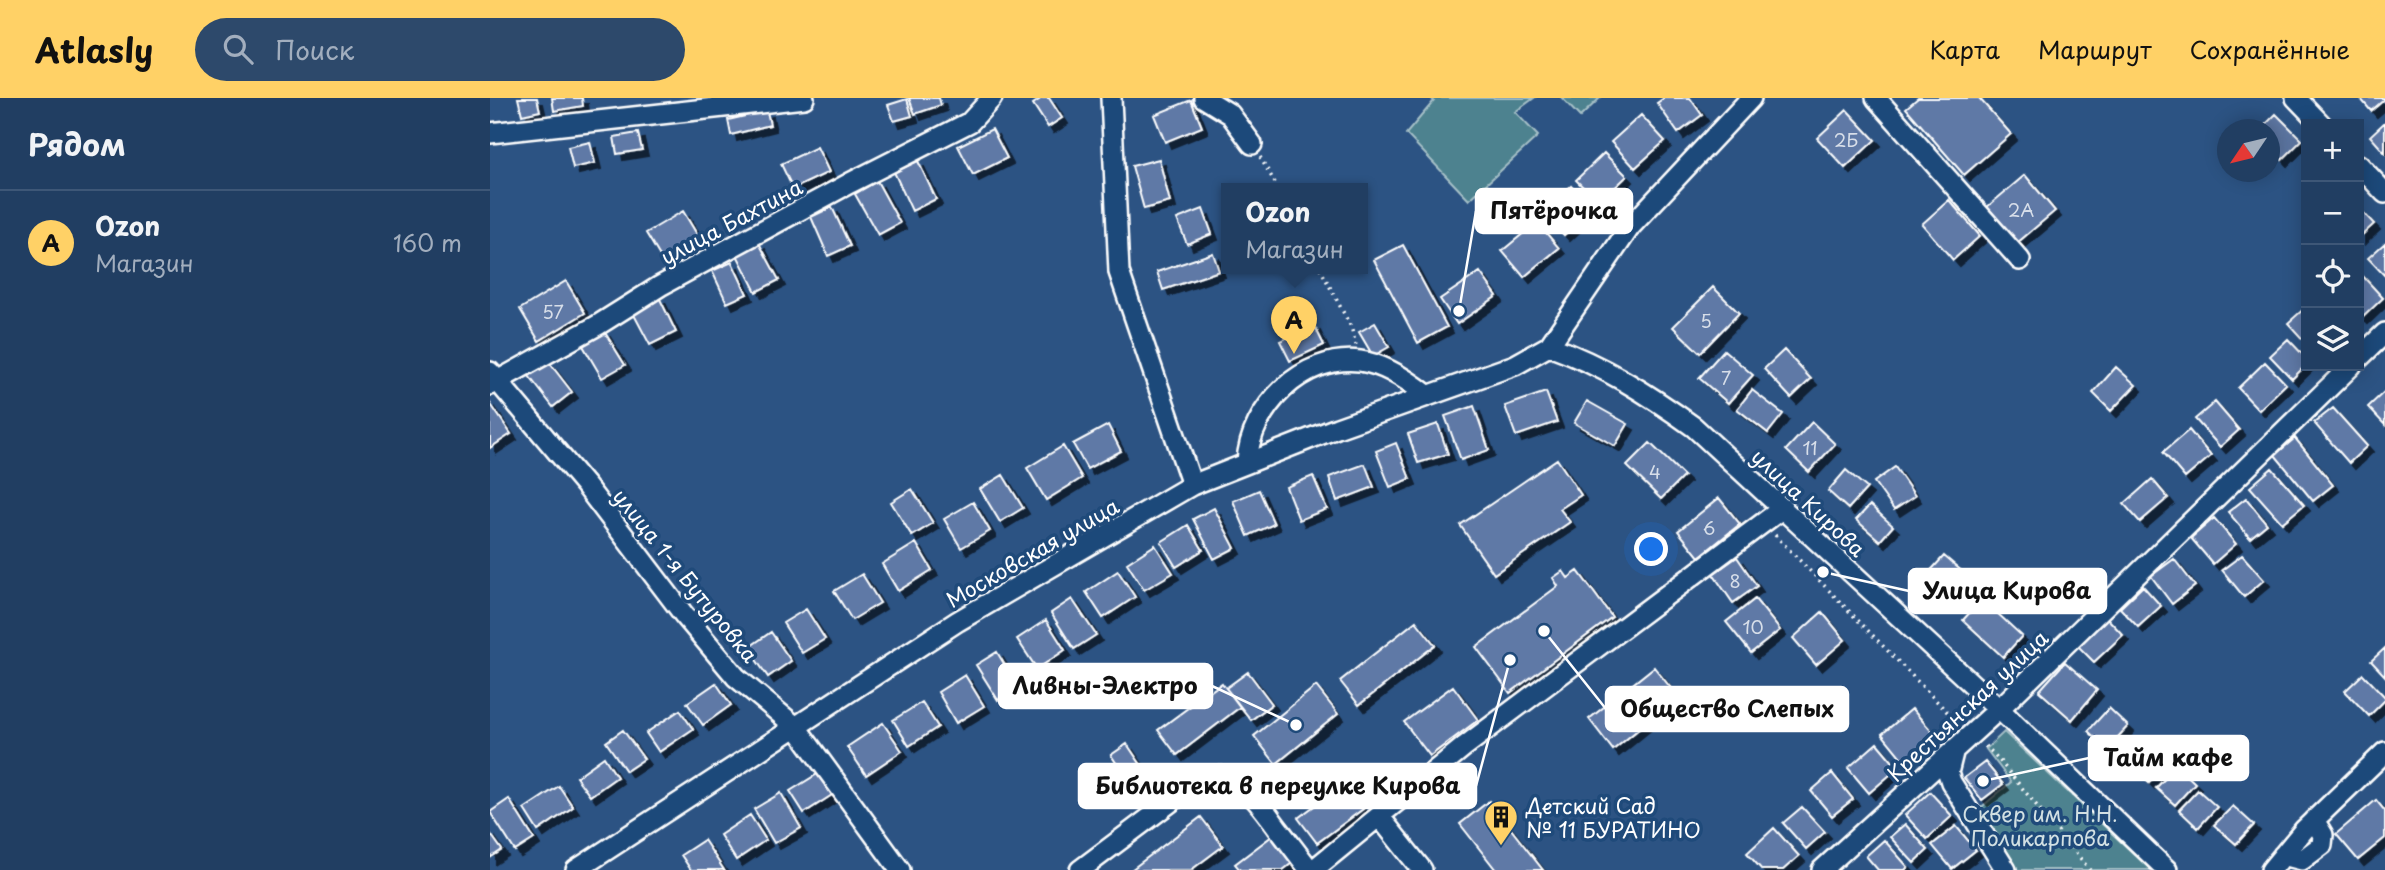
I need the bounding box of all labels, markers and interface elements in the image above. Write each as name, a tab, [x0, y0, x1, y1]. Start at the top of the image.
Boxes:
search box	[195, 18, 685, 81]
text: Atlasly	[35, 24, 153, 74]
icon: search	[219, 30, 257, 68]
text: Поиск	[275, 30, 354, 69]
text: Карта	[1929, 31, 2000, 67]
text: Маршрут	[2038, 31, 2152, 67]
text: Сохранённые	[2190, 31, 2350, 67]
north arrow	[2217, 119, 2280, 182]
map controls	[2301, 119, 2364, 371]
button: +	[2301, 119, 2364, 182]
text: Рядом	[28, 121, 126, 166]
house number: 2Б	[1834, 126, 1858, 153]
street label: улица Бахтина	[654, 170, 808, 272]
button: −	[2301, 182, 2364, 245]
popup	[1221, 183, 1368, 274]
callout: Пятёрочка	[1476, 189, 1632, 233]
text: Ozon	[1245, 192, 1311, 231]
text: Пятёрочка	[1490, 192, 1618, 227]
house number: 2А	[2008, 196, 2034, 223]
text: Ozon	[95, 206, 160, 245]
text: A	[42, 225, 60, 260]
text: 160 m	[393, 225, 462, 260]
text: Магазин	[1245, 231, 1344, 266]
text: Магазин	[95, 245, 194, 280]
button: locate	[2301, 245, 2364, 308]
pin: A	[1271, 296, 1317, 354]
house number: 57	[542, 298, 564, 325]
house number: 5	[1700, 307, 1712, 334]
button: layers	[2301, 308, 2364, 371]
house number: 7	[1721, 364, 1731, 391]
house number: 11	[1802, 434, 1818, 461]
street label: улица Кирова	[1745, 440, 1873, 564]
house number: 4	[1649, 458, 1661, 485]
street label: улица 1-я Бутуровка	[606, 481, 766, 669]
street label: Московская улица	[940, 489, 1125, 615]
house number: 6	[1703, 514, 1715, 541]
your location	[1634, 532, 1668, 566]
house number: 8	[1729, 567, 1741, 594]
callout: Улица Кирова	[1909, 569, 2106, 613]
text: Улица Кирова	[1922, 572, 2092, 607]
house number: 10	[1742, 613, 1764, 640]
street label: Крестьянская улица	[1879, 621, 2055, 788]
callout: Ливны-Электро	[999, 664, 1212, 708]
text: Ливны-Электро	[1012, 667, 1198, 702]
callout: Общество Слепых	[1606, 687, 1848, 731]
text: Общество Слепых	[1620, 690, 1834, 725]
callout: Тайм кафе	[2089, 736, 2248, 780]
text: Тайм кафе	[2103, 739, 2233, 774]
callout: Библиотека в переулке Кирова	[1079, 764, 1476, 808]
text: Библиотека в переулке Кирова	[1095, 767, 1461, 802]
place label: Детский Сад № 11 БУРАТИНО	[1525, 789, 1701, 845]
park label: Сквер им. Н.Н. Поликарпова	[1962, 797, 2118, 853]
building icon: Детский Сад № 11 БУРАТИНО	[1482, 798, 1520, 847]

